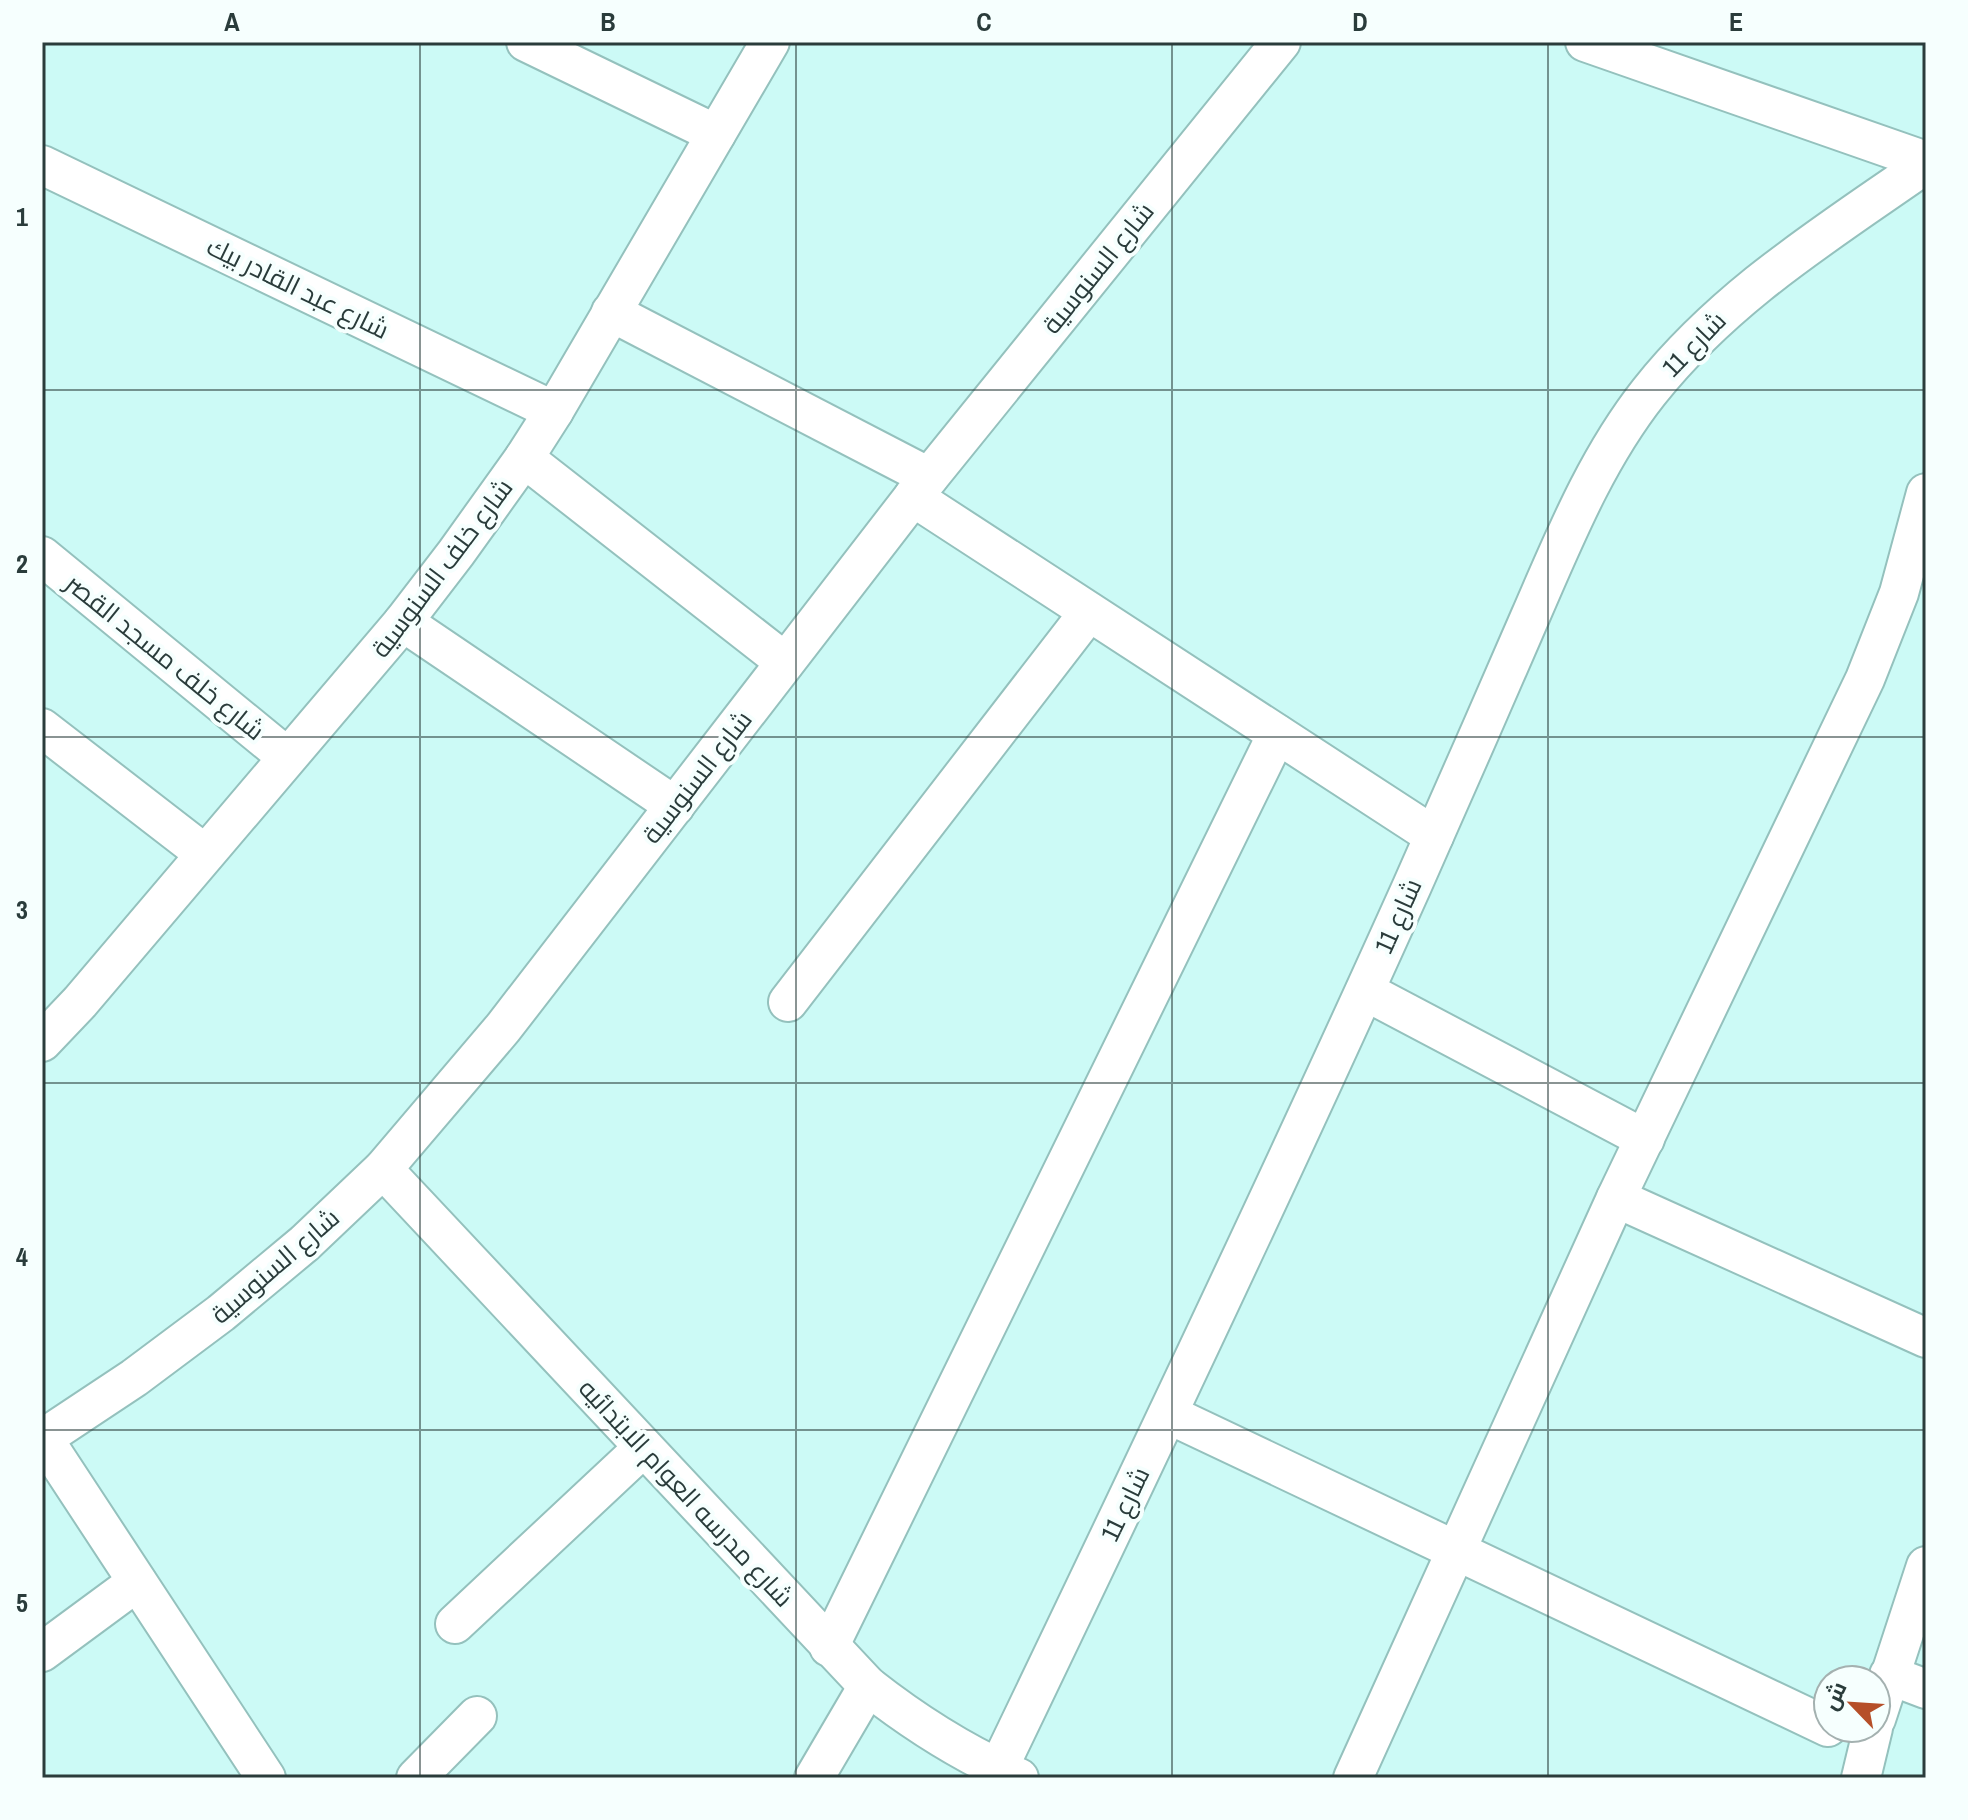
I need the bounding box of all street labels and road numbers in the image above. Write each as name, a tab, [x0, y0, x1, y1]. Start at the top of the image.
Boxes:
street label: شارع السنوسية	[1034, 195, 1161, 341]
street label: شارع عبد القادر بيك	[201, 228, 395, 347]
street label: شارع 11	[1654, 303, 1733, 384]
street label: شارع خلف السنوسية	[363, 471, 520, 664]
street label: شارع خلف مسجد القصر	[57, 564, 272, 748]
street label: شارع السنوسية	[634, 703, 760, 850]
street label: شارع 11	[1366, 873, 1429, 959]
street label: شارع السنوسية	[203, 1200, 346, 1331]
street label: شارع مدرسه العوام الابتدائيه	[571, 1371, 801, 1615]
street label: شارع 11	[1092, 1461, 1157, 1547]

